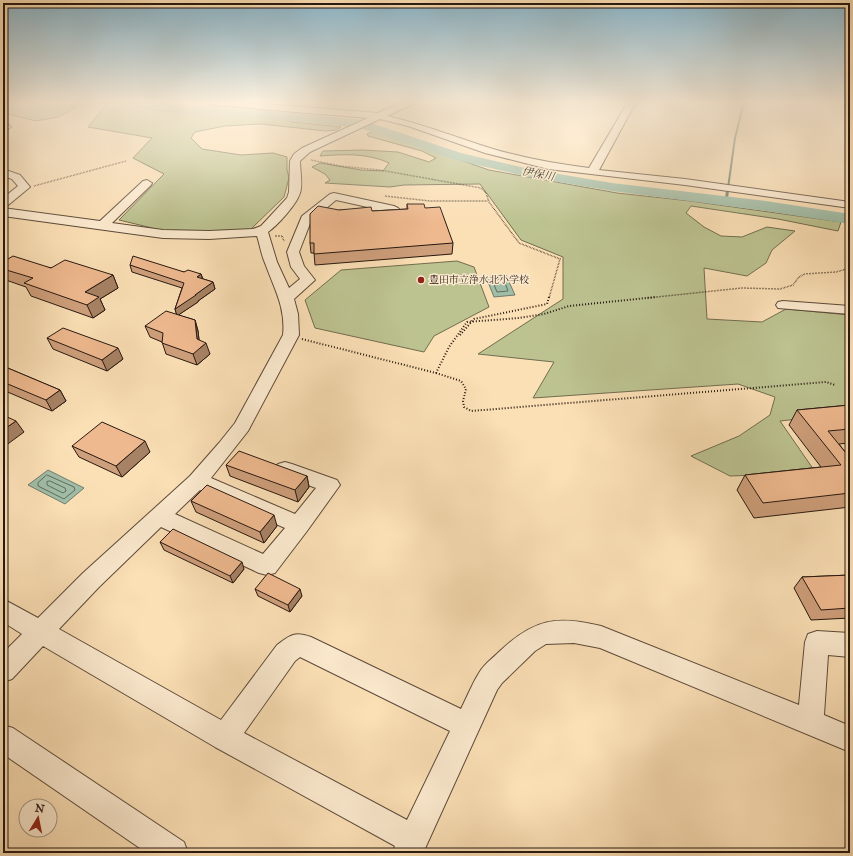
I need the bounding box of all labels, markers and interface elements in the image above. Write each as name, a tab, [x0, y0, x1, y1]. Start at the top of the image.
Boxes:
water label: 伊保川	[521, 164, 556, 184]
place label: 豊田市立浄水北小学校	[429, 274, 529, 286]
marker: 豊田市立浄水北小学校	[416, 275, 426, 285]
north arrow	[18, 798, 58, 838]
text: N	[34, 801, 46, 816]

